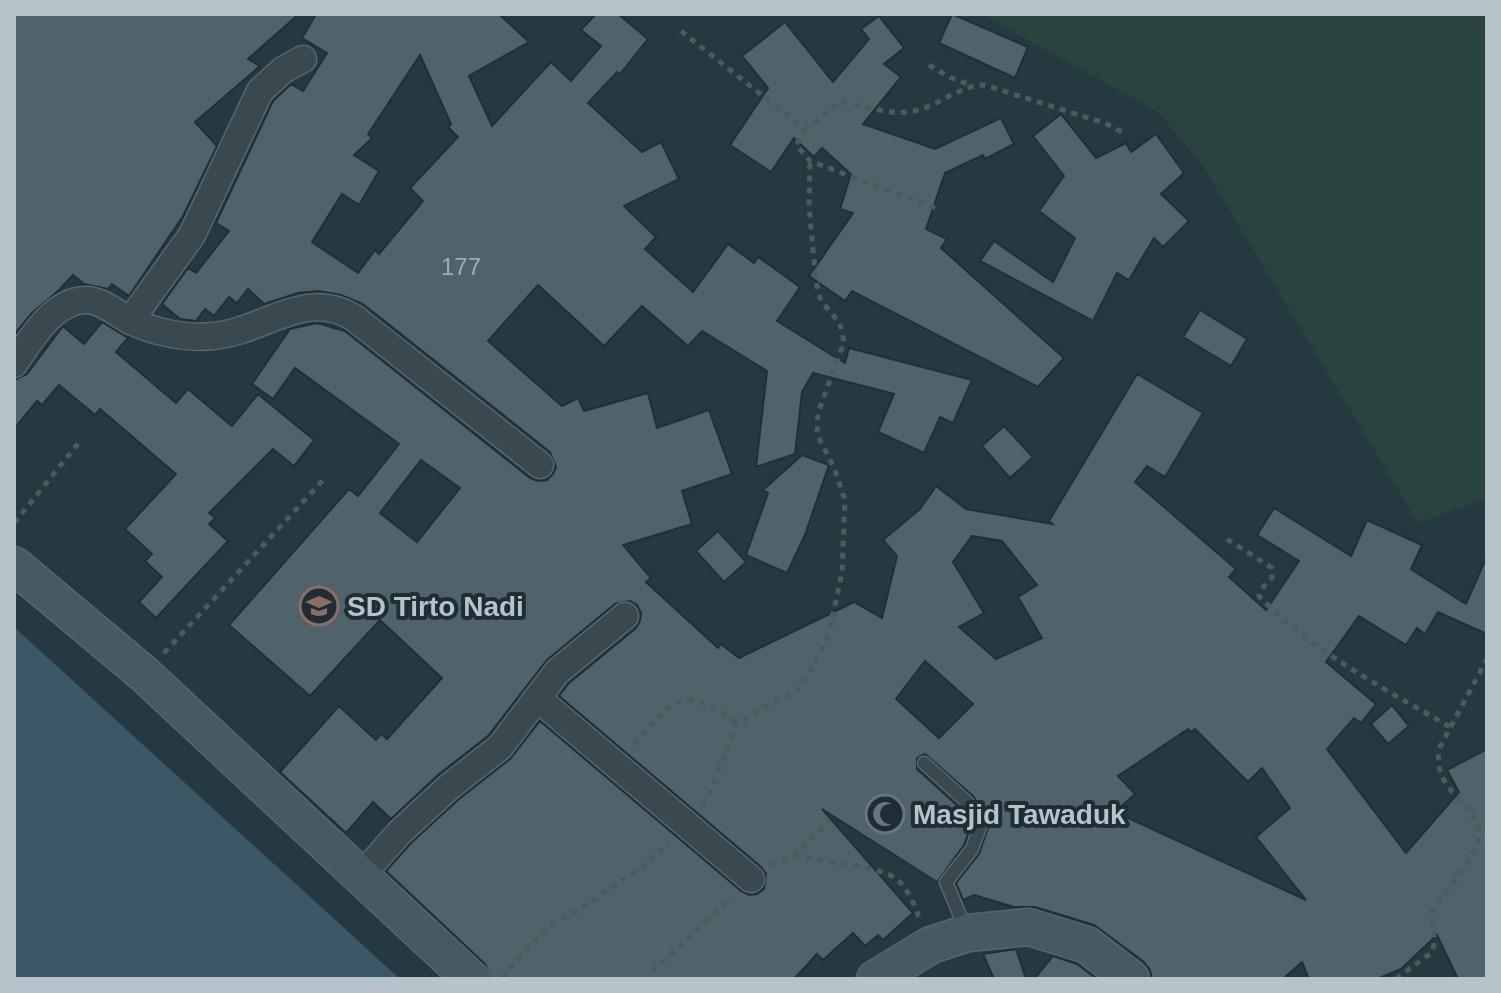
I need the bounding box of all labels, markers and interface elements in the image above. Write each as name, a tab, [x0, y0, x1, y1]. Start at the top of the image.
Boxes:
house number: 177	[441, 253, 481, 280]
school or university icon: SD Tirto Nadi	[298, 585, 340, 627]
place label: SD Tirto Nadi	[347, 591, 524, 622]
mosque icon: Masjid Tawaduk	[864, 793, 906, 835]
place label: Masjid Tawaduk	[913, 799, 1126, 830]

